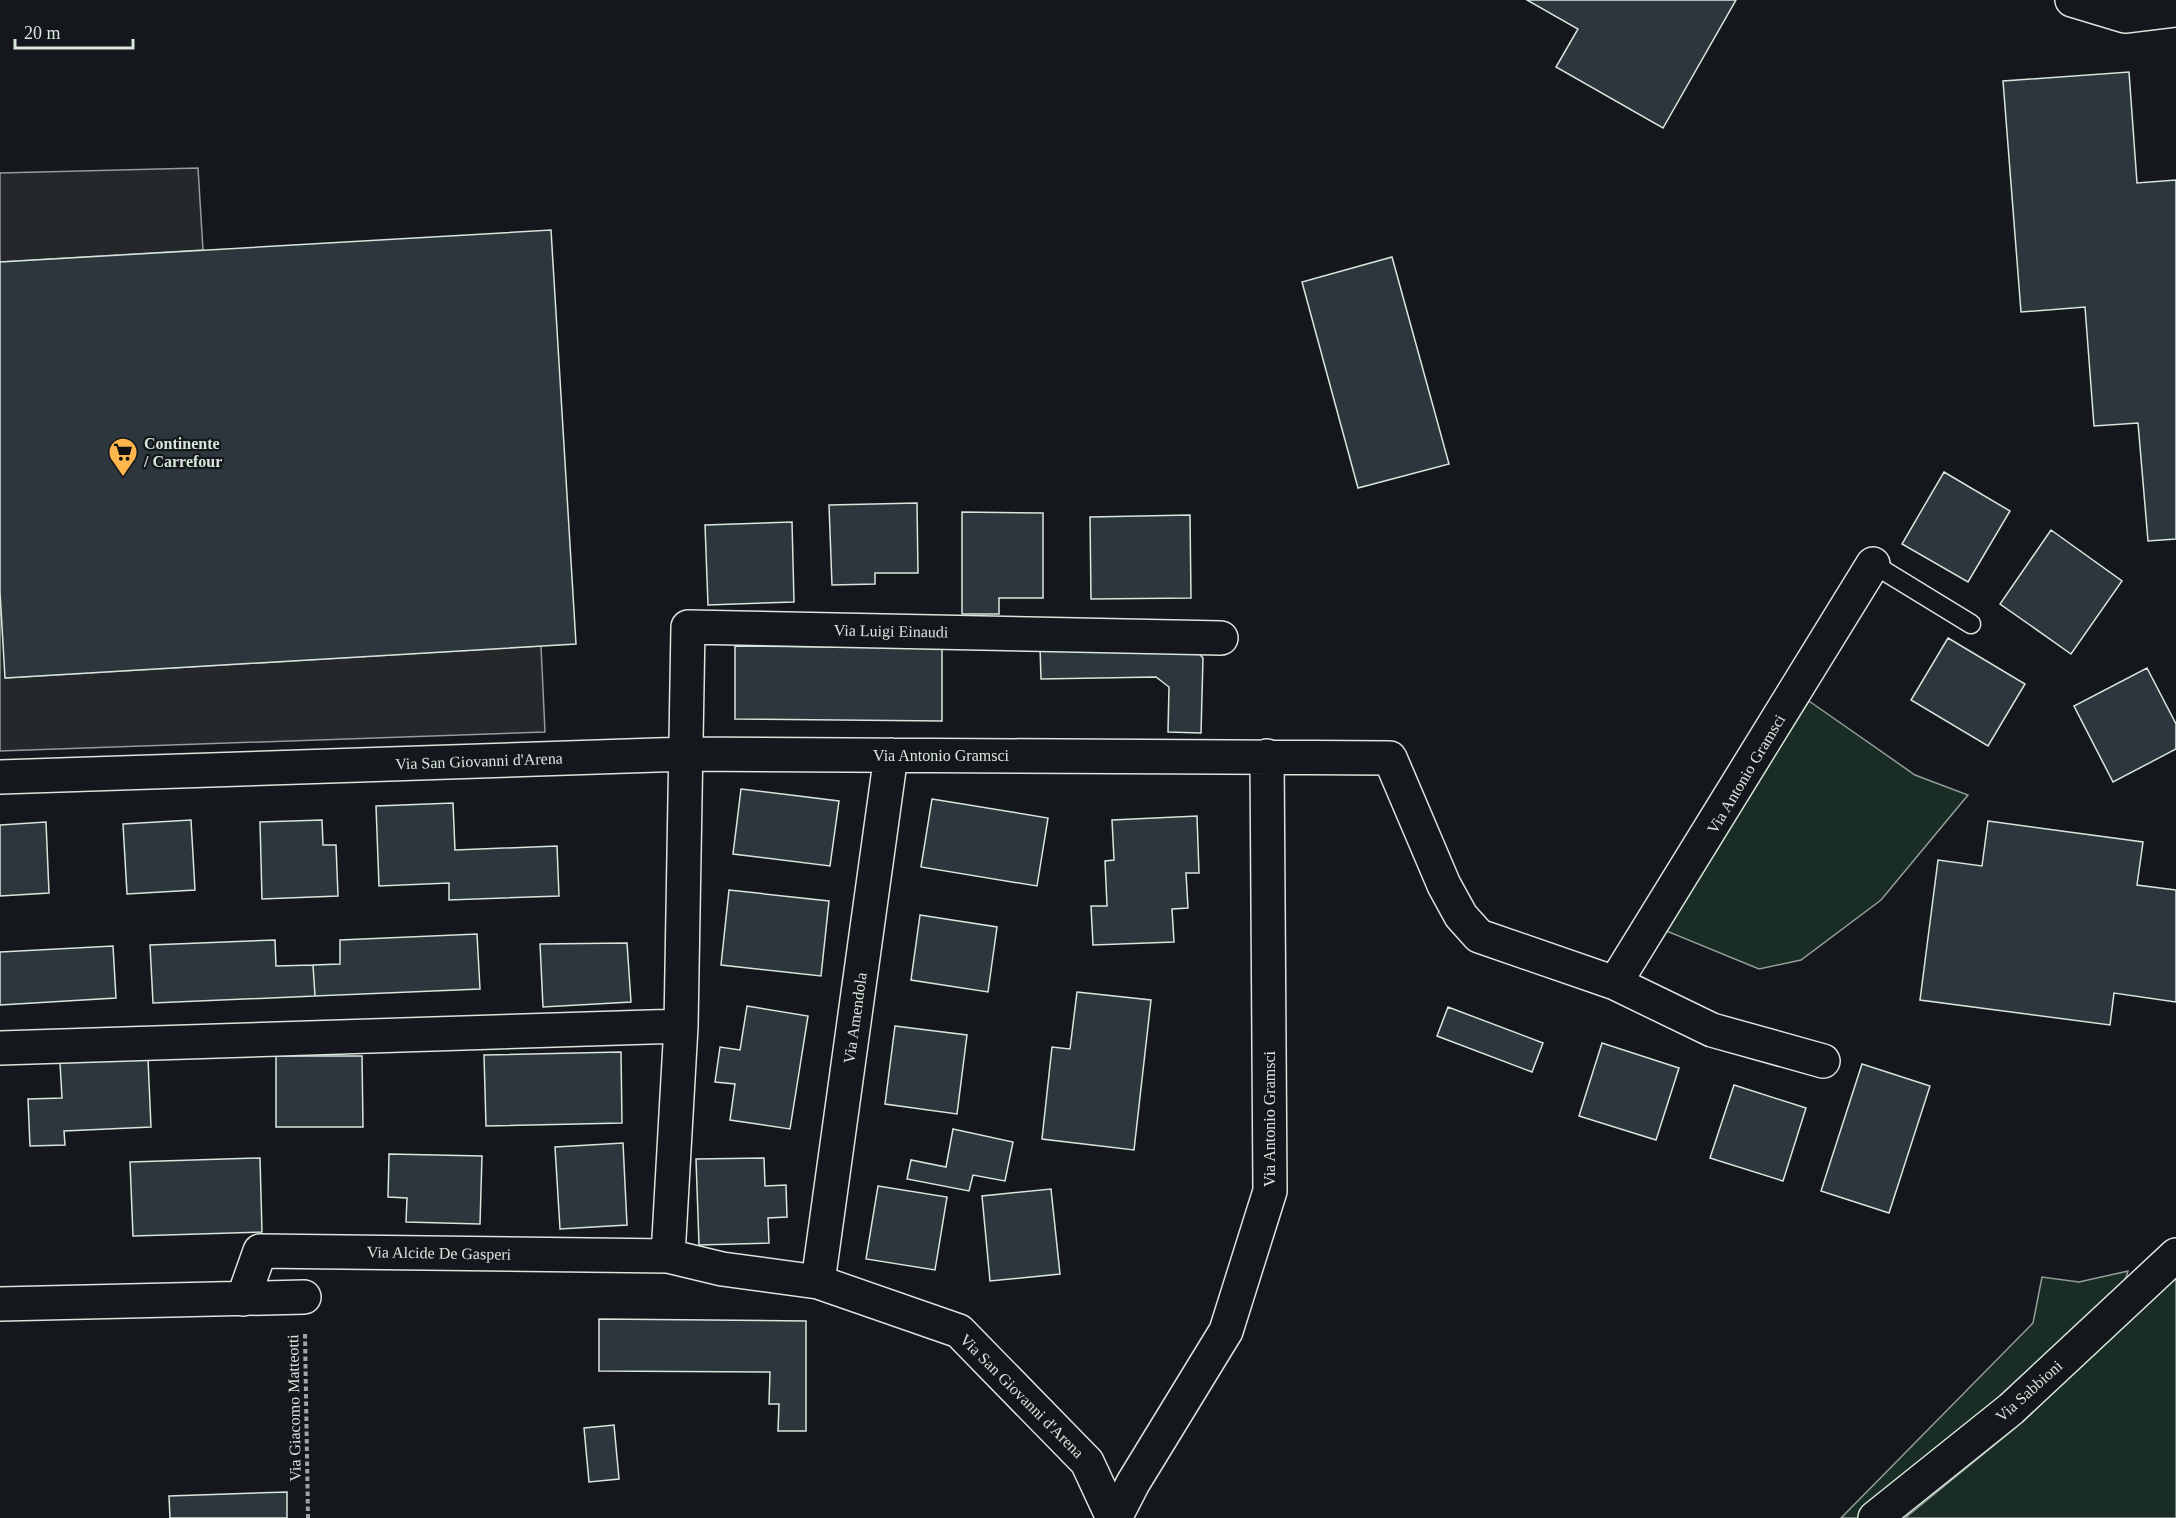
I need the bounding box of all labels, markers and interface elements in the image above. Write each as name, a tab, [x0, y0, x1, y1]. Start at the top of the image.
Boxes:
scale bar	[15, 12, 134, 50]
text: 20 m	[24, 23, 61, 43]
place label: Continente / Carrefour	[143, 435, 222, 470]
supermarket icon: Continente / Carrefour	[107, 436, 139, 478]
street label: Via Luigi Einaudi	[834, 622, 949, 642]
street label: Via Antonio Gramsci	[1704, 711, 1789, 837]
street label: Via Antonio Gramsci	[873, 747, 1010, 764]
street label: Via San Giovanni d'Arena	[395, 750, 563, 772]
street label: Via Amendola	[840, 971, 870, 1065]
street label: Via Antonio Gramsci	[1261, 1050, 1278, 1187]
street label: Via Alcide De Gasperi	[367, 1243, 512, 1264]
street label: Via San Giovanni d'Arena	[957, 1331, 1087, 1461]
street label: Via Giacomo Matteotti	[284, 1334, 304, 1482]
street label: Via Sabbioni	[1992, 1357, 2066, 1425]

